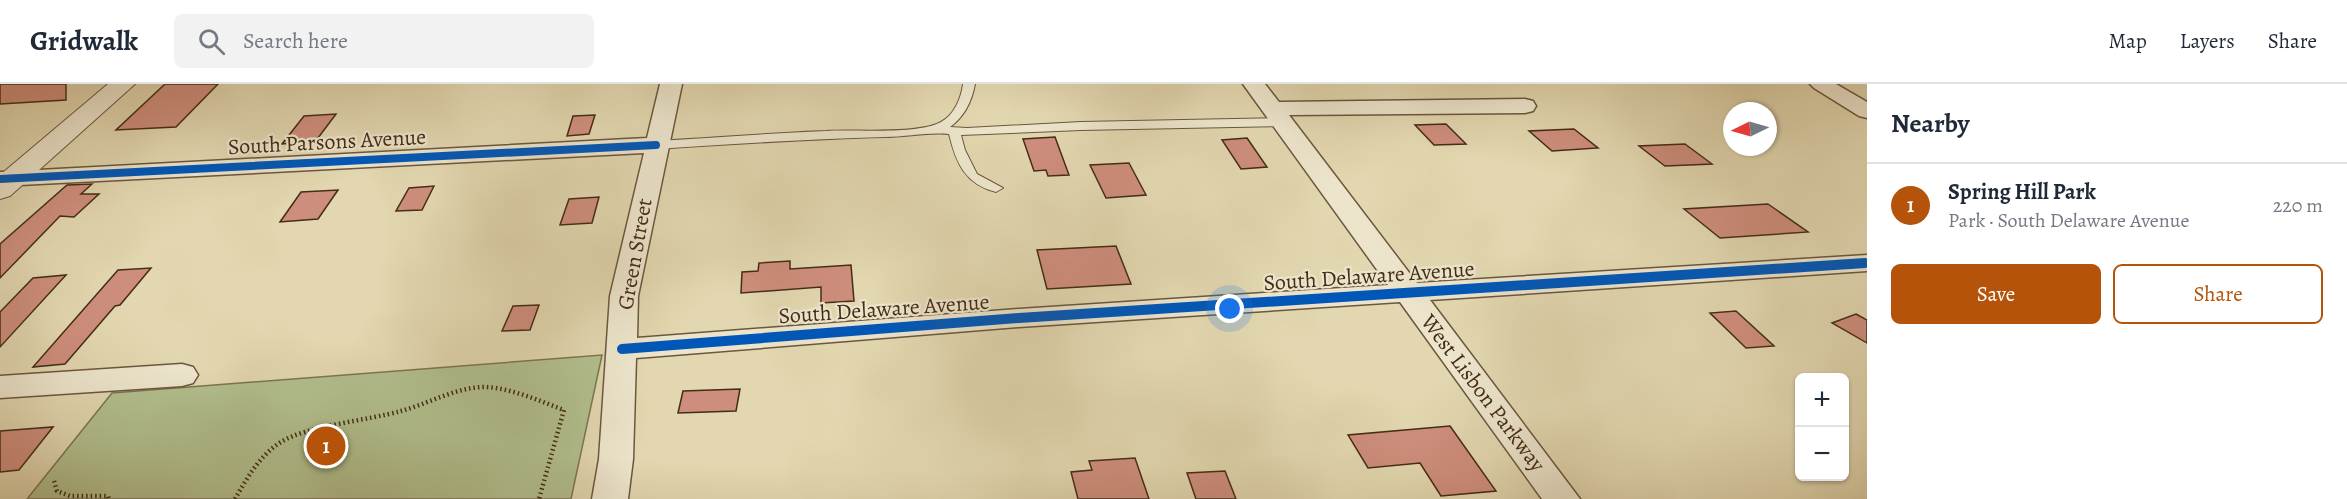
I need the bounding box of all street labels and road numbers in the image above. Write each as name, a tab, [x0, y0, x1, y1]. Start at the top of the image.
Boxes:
street label: South Parsons Avenue	[227, 122, 427, 162]
street label: Green Street	[610, 196, 660, 312]
street label: South Delaware Avenue	[1263, 254, 1475, 298]
street label: South Delaware Avenue	[778, 287, 990, 331]
street label: West Lisbon Parkway	[1413, 307, 1552, 478]

